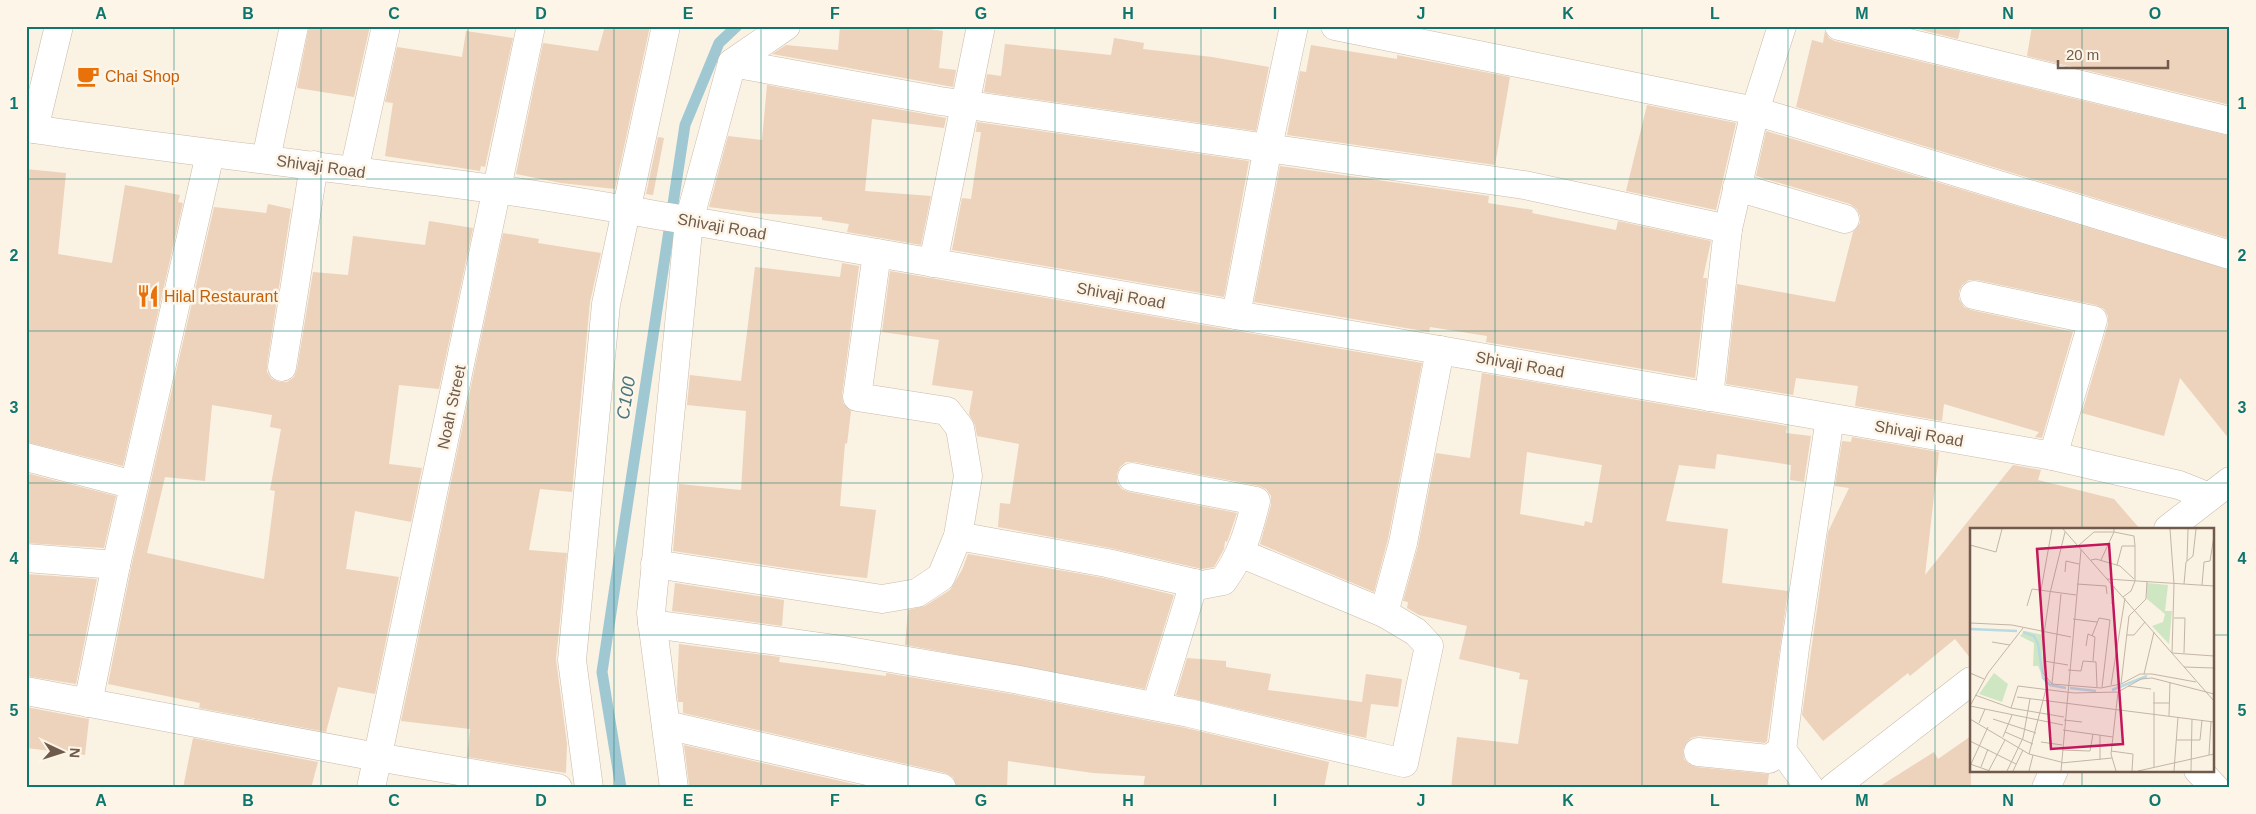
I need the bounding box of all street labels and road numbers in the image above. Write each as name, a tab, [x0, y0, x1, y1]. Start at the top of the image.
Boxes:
street label: Shivaji Road	[275, 152, 367, 181]
street label: Shivaji Road	[676, 210, 768, 243]
street label: Shivaji Road	[1075, 279, 1167, 312]
street label: Shivaji Road	[1474, 348, 1566, 381]
street label: Noah Street	[434, 363, 469, 451]
street label: Shivaji Road	[1873, 417, 1965, 450]

